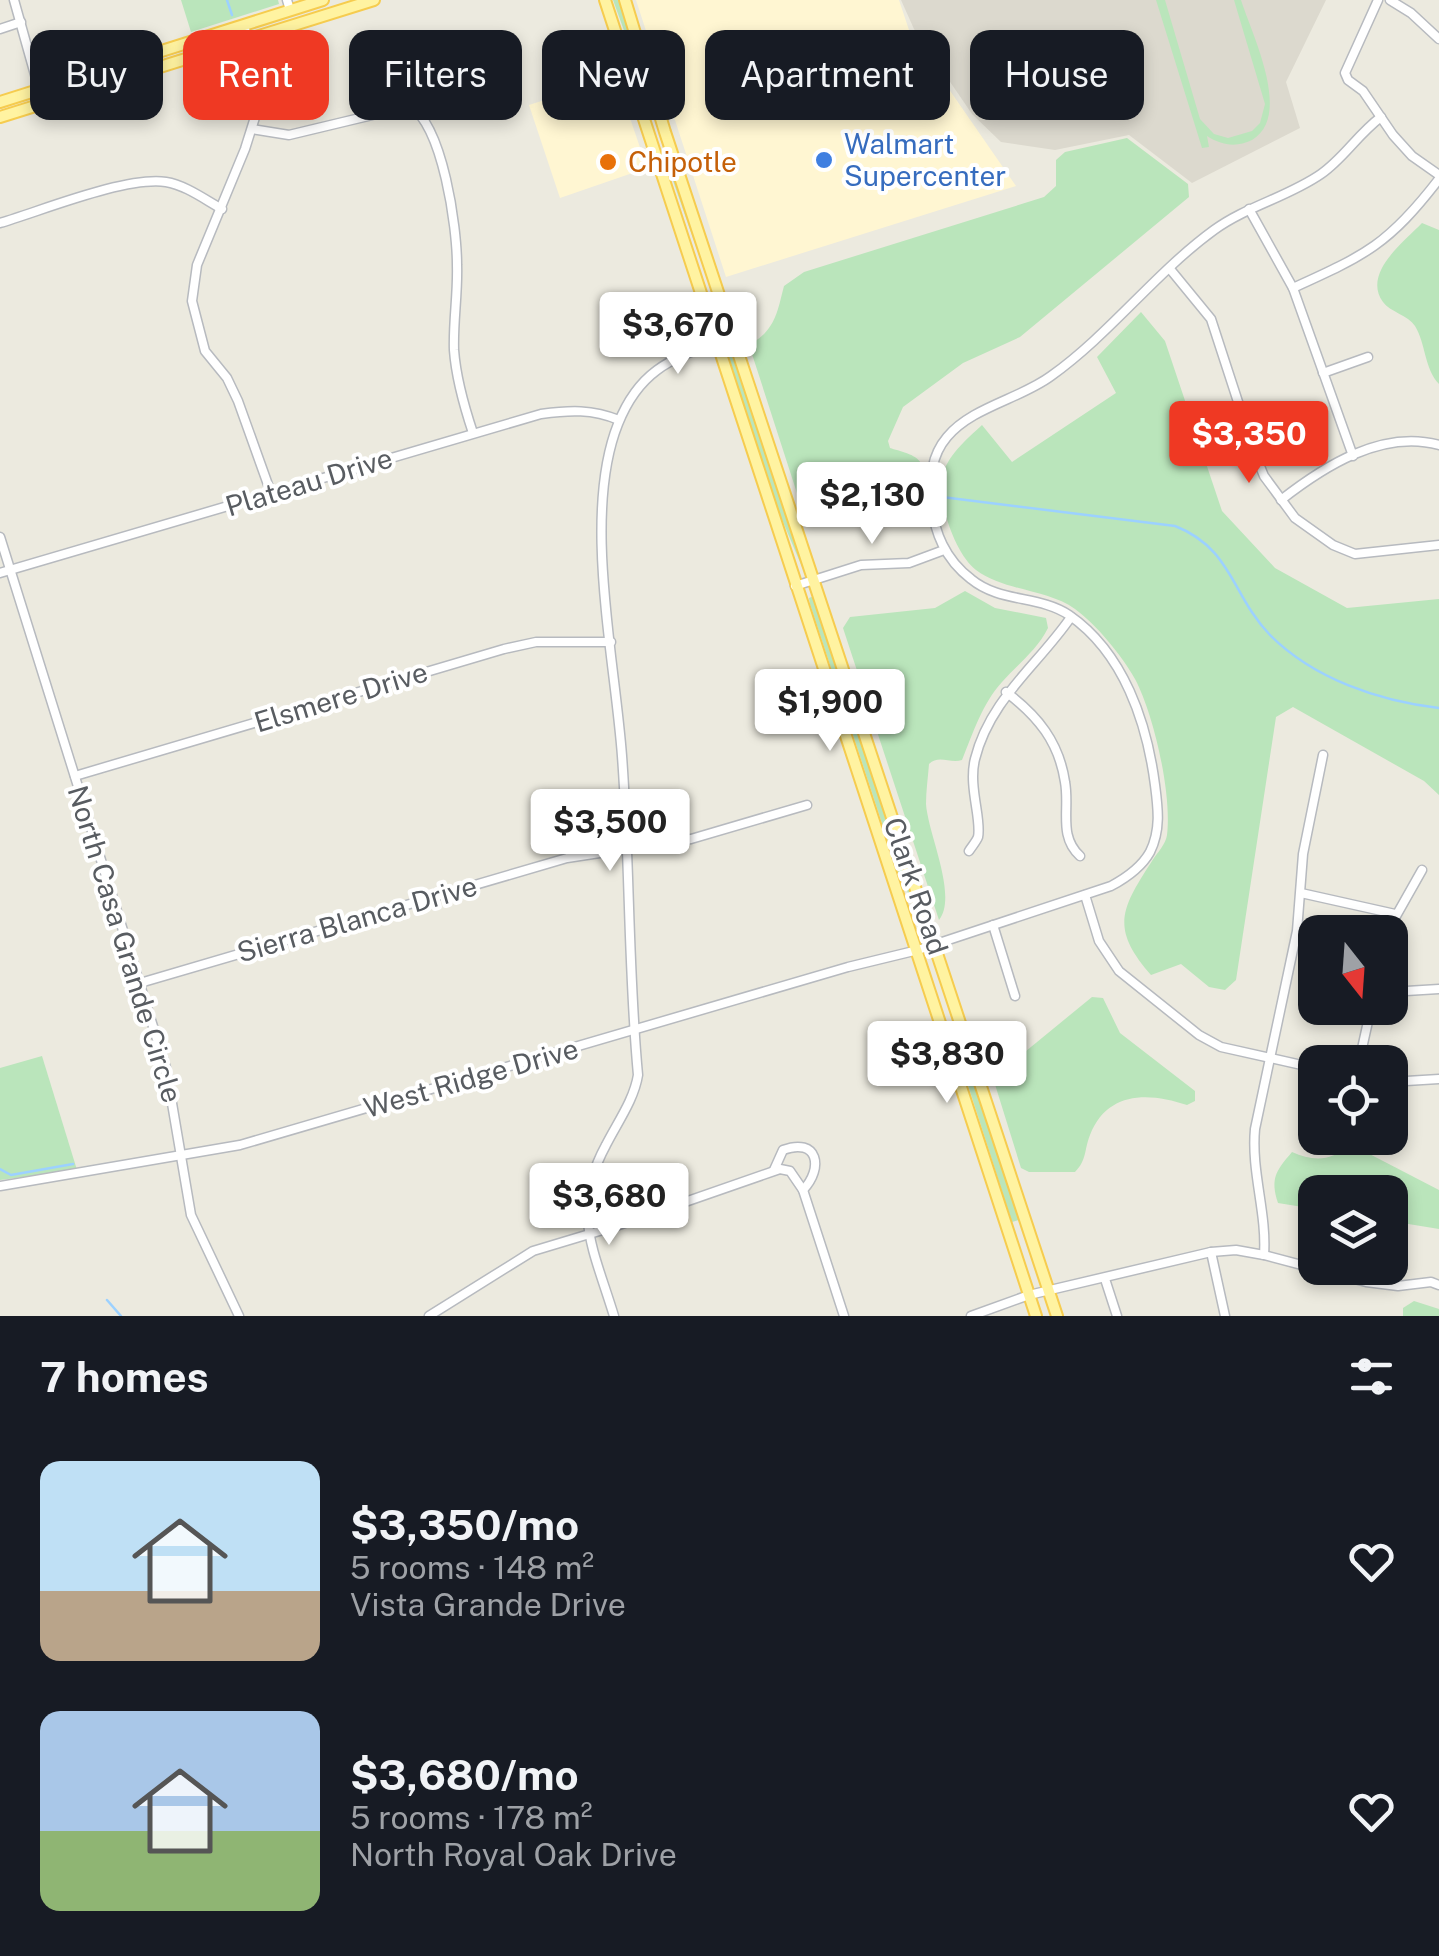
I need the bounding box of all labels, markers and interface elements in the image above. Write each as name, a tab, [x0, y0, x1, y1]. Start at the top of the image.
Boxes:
chip: Buy	[30, 30, 163, 120]
chip: Rent	[183, 30, 329, 120]
chip: Filters	[349, 30, 522, 120]
chip: New	[542, 30, 685, 120]
chip: Apartment	[705, 30, 950, 120]
chip: House	[970, 30, 1144, 120]
place label: Walmart Supercenter	[844, 127, 1006, 192]
place label: Chipotle	[628, 145, 737, 178]
marker: Walmart Supercenter	[813, 149, 835, 171]
marker: Chipotle	[597, 151, 619, 173]
pin: $3,670	[597, 292, 759, 377]
text: $3,670	[622, 306, 734, 343]
pin: $3,350	[1168, 401, 1330, 486]
text: $3,350	[1191, 415, 1307, 452]
street label: Plateau Drive	[221, 440, 396, 523]
pin: $2,130	[791, 462, 953, 547]
text: $2,130	[819, 476, 925, 513]
street label: Elsmere Drive	[250, 654, 432, 739]
pin: $1,900	[749, 669, 911, 754]
text: $1,900	[777, 683, 883, 720]
street label: North Casa Grande Circle	[62, 781, 189, 1106]
pin: $3,500	[529, 789, 691, 874]
text: $3,500	[553, 803, 667, 840]
street label: Clark Road	[878, 813, 955, 959]
street label: Sierra Blanca Drive	[233, 868, 481, 969]
north arrow	[1298, 915, 1408, 1025]
map controls	[1298, 915, 1408, 1285]
pin: $3,830	[866, 1021, 1028, 1106]
street label: West Ridge Drive	[360, 1031, 582, 1124]
text: $3,830	[889, 1035, 1005, 1072]
button: locate	[1298, 1045, 1408, 1155]
pin: $3,680	[528, 1163, 690, 1248]
button: layers	[1298, 1175, 1408, 1285]
text: $3,680	[552, 1177, 666, 1214]
icon: filters	[1344, 1349, 1399, 1404]
text: 7 homes	[40, 1352, 209, 1401]
text: $3,350/mo	[350, 1500, 579, 1549]
icon: home	[120, 1501, 240, 1621]
icon: heart	[1344, 1534, 1399, 1589]
text: 5 rooms · 148 m²	[350, 1549, 594, 1586]
text: Vista Grande Drive	[350, 1586, 626, 1623]
text: $3,680/mo	[350, 1750, 579, 1799]
icon: home	[120, 1751, 240, 1871]
icon: heart	[1344, 1784, 1399, 1839]
text: 5 rooms · 178 m²	[350, 1799, 593, 1836]
text: North Royal Oak Drive	[350, 1836, 677, 1873]

